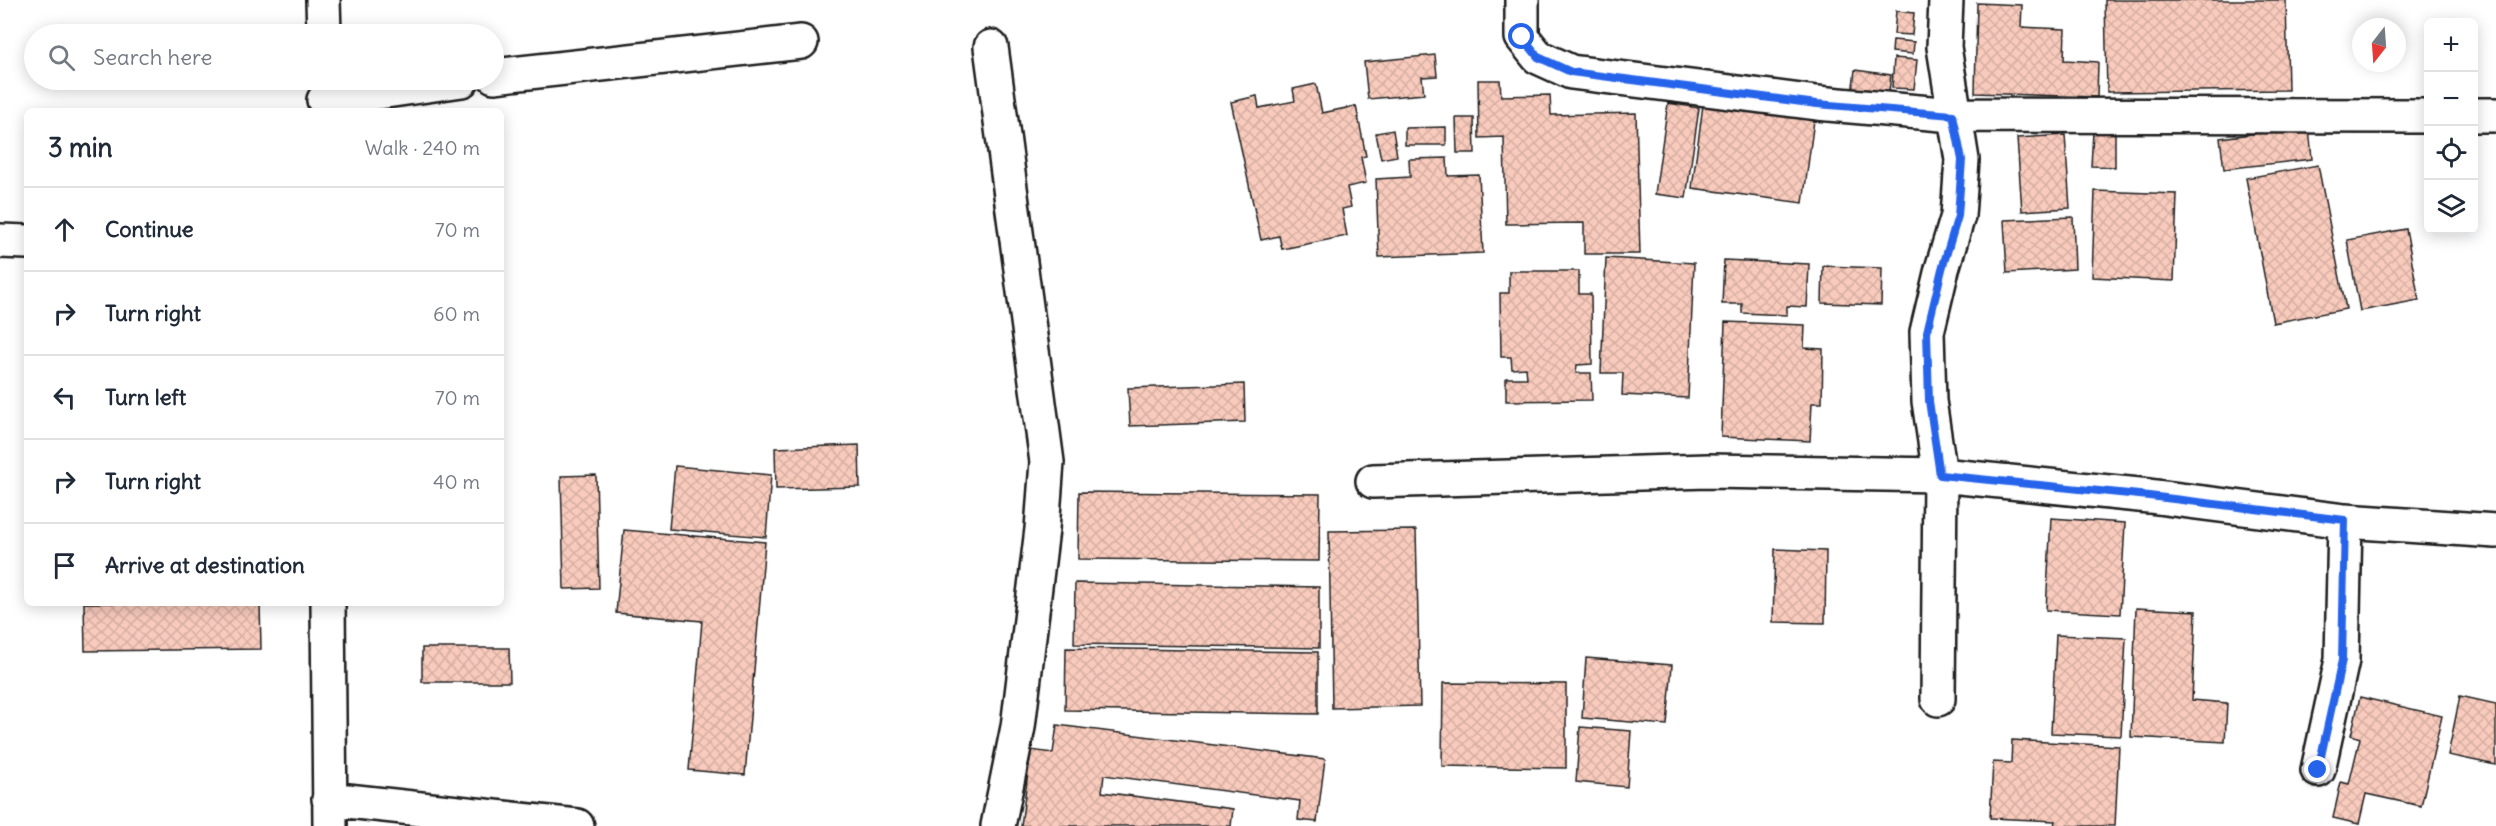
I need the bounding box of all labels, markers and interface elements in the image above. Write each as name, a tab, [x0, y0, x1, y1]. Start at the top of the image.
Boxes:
north arrow	[2352, 18, 2406, 72]
map controls	[2424, 18, 2478, 234]
button: +	[2424, 18, 2478, 72]
route start	[1508, 23, 1534, 49]
search box	[24, 24, 504, 90]
icon: search	[45, 41, 78, 74]
text: Search here	[93, 43, 212, 71]
button: −	[2424, 72, 2478, 126]
button: locate	[2424, 126, 2478, 180]
text: 3 min	[48, 131, 113, 164]
text: Walk · 240 m	[365, 135, 480, 160]
button: layers	[2424, 180, 2478, 234]
icon: ahead	[48, 213, 81, 246]
text: Continue	[105, 215, 194, 243]
text: 70 m	[435, 217, 480, 242]
icon: right	[48, 297, 81, 330]
text: Turn right	[105, 299, 201, 327]
text: 60 m	[433, 301, 480, 326]
icon: left	[48, 381, 81, 414]
text: Turn left	[105, 383, 186, 411]
text: 70 m	[435, 385, 480, 410]
icon: right	[48, 465, 81, 498]
text: Turn right	[105, 467, 201, 495]
text: 40 m	[433, 469, 480, 494]
icon: arrive	[48, 549, 81, 582]
text: Arrive at destination	[105, 551, 305, 579]
route end	[2304, 756, 2330, 782]

